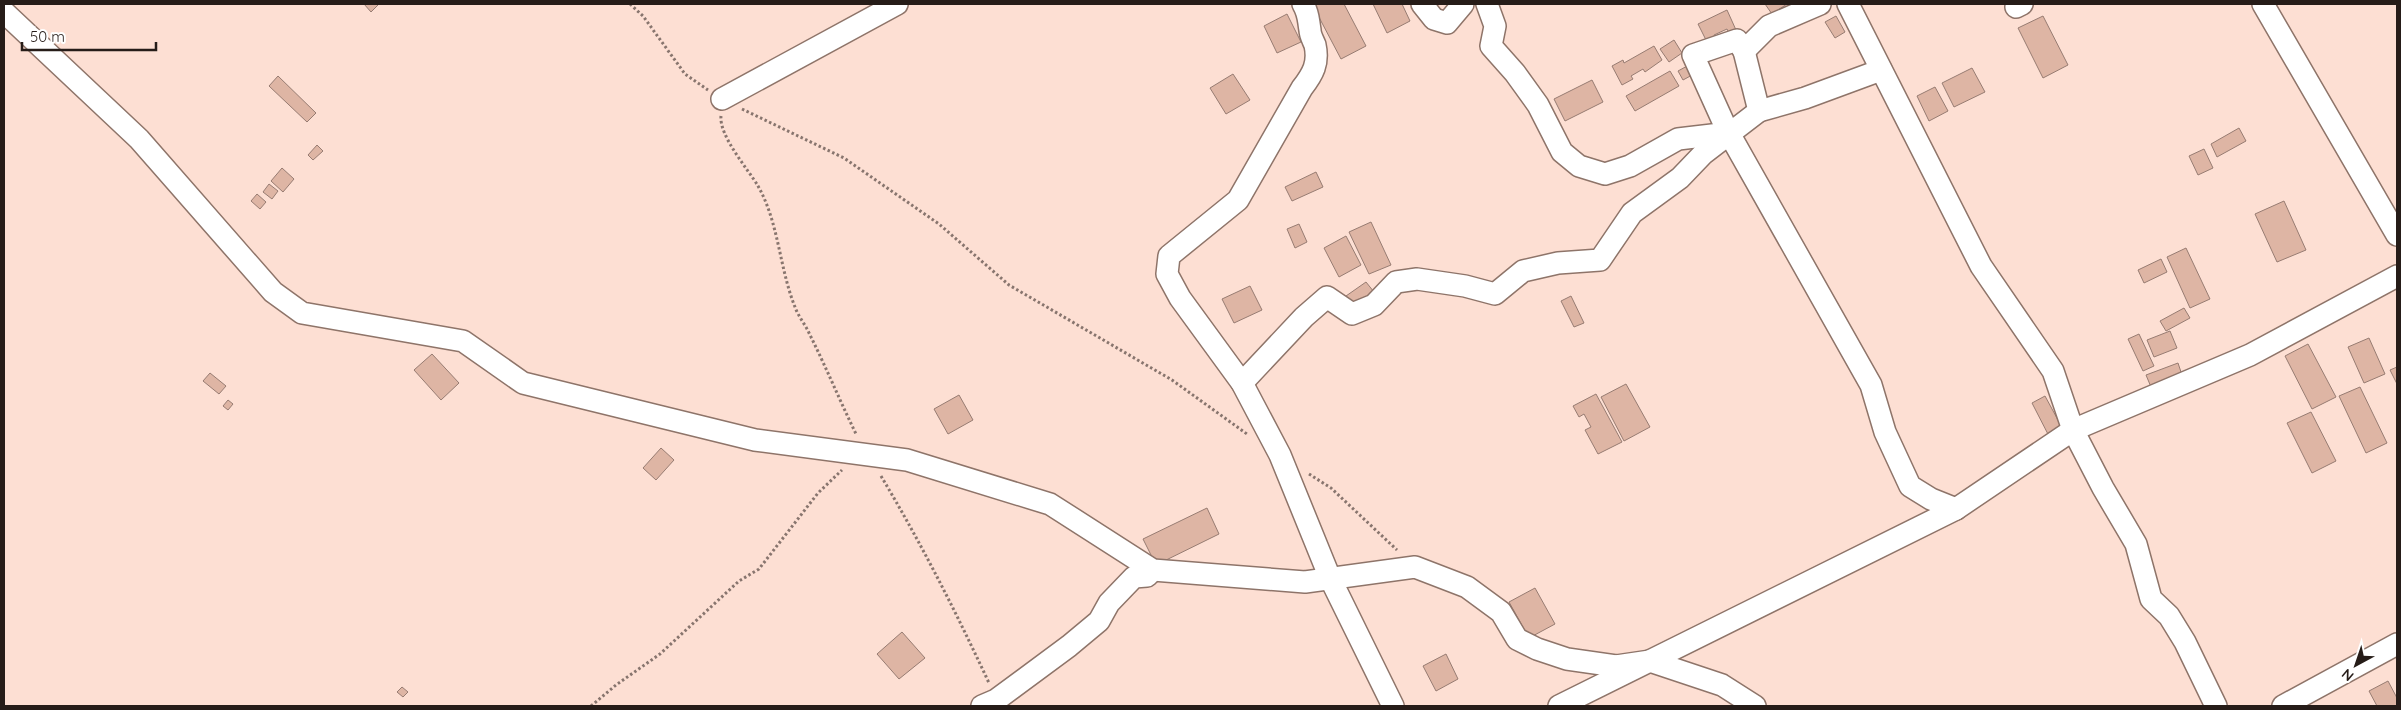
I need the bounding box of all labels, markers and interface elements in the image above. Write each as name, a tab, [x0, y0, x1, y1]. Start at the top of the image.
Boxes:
scale bar	[22, 20, 156, 52]
text: 50 m	[30, 27, 65, 46]
north arrow	[2331, 640, 2381, 690]
text: N	[2338, 665, 2357, 685]

